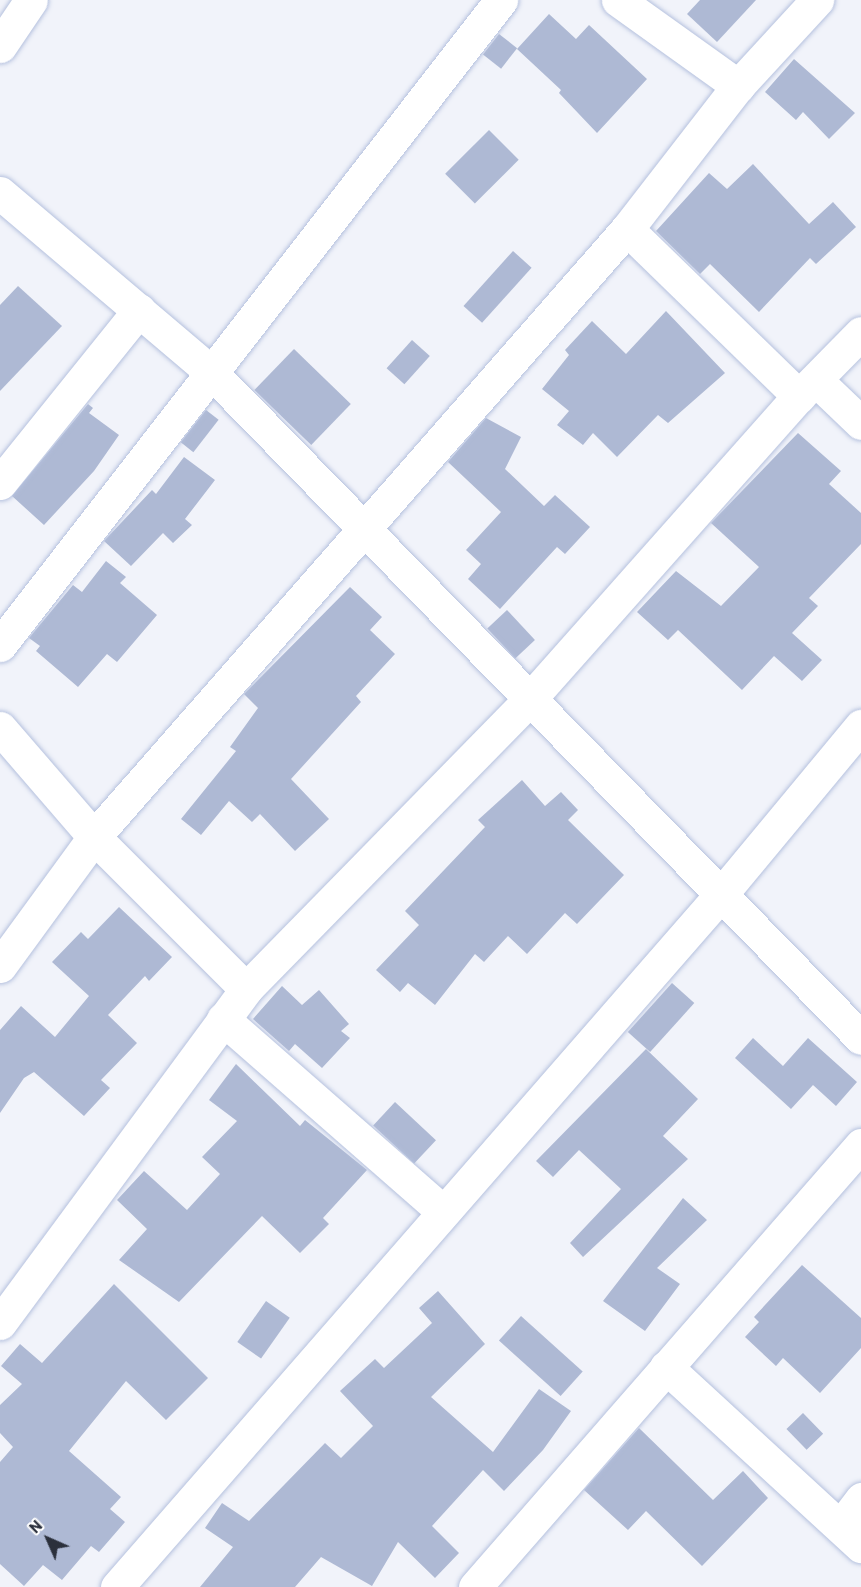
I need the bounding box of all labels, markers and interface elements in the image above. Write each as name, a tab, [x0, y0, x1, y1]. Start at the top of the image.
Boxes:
north arrow	[18, 1509, 78, 1569]
text: N	[24, 1515, 45, 1536]

